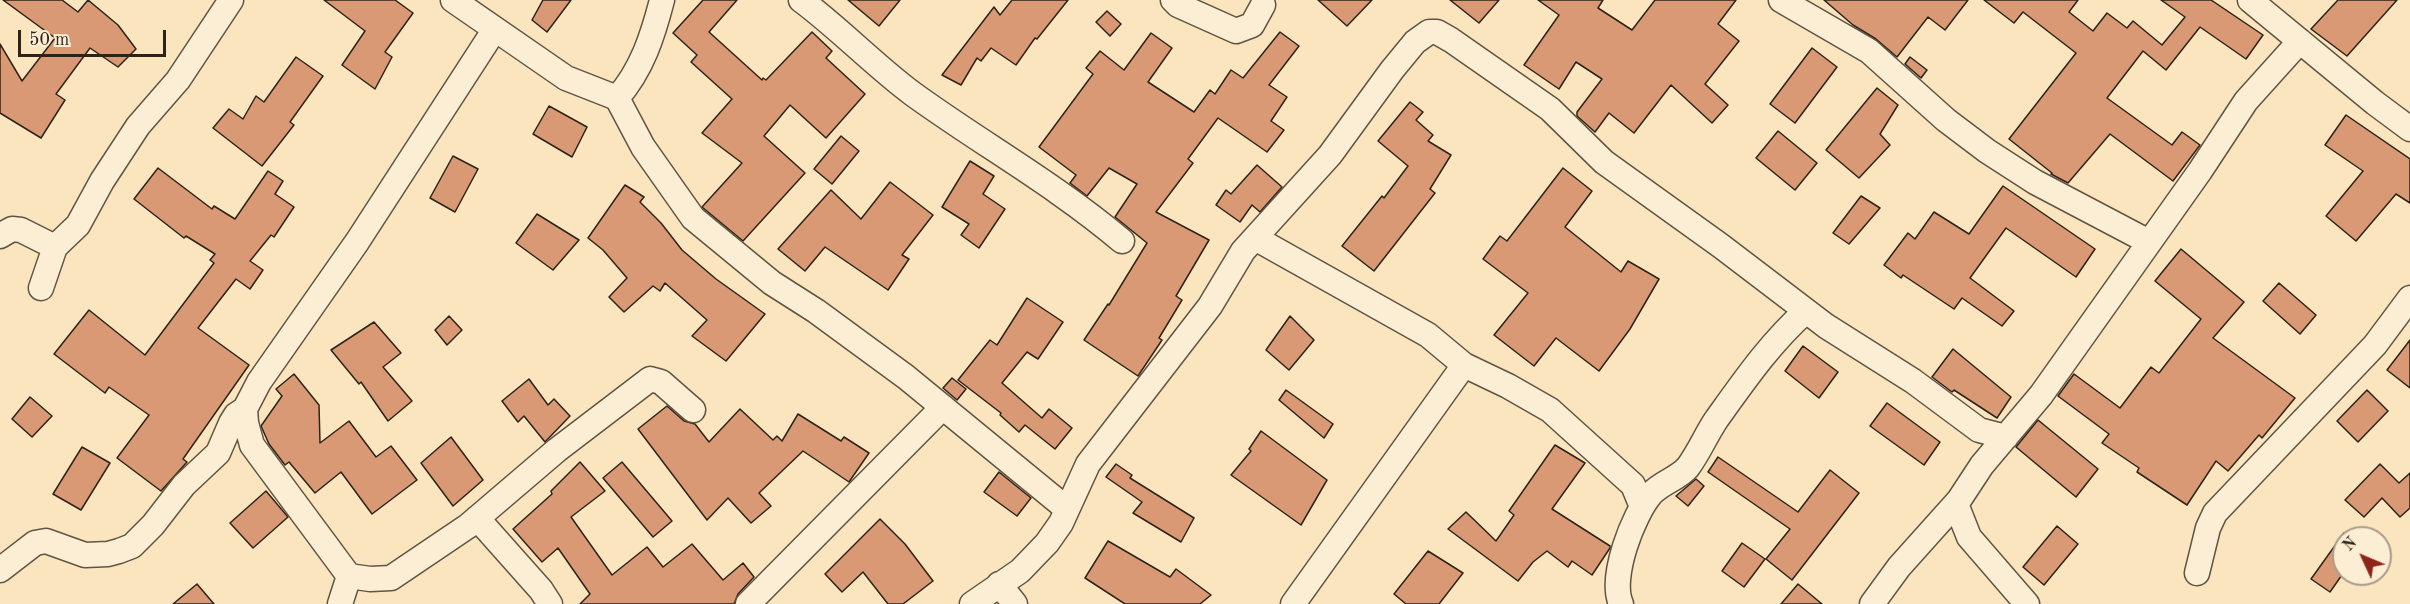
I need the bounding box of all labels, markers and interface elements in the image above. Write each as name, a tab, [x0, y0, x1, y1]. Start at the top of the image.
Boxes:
scale bar	[21, 18, 170, 56]
text: 50 m	[29, 31, 69, 49]
north arrow	[2332, 526, 2392, 586]
text: N	[2340, 535, 2360, 555]

